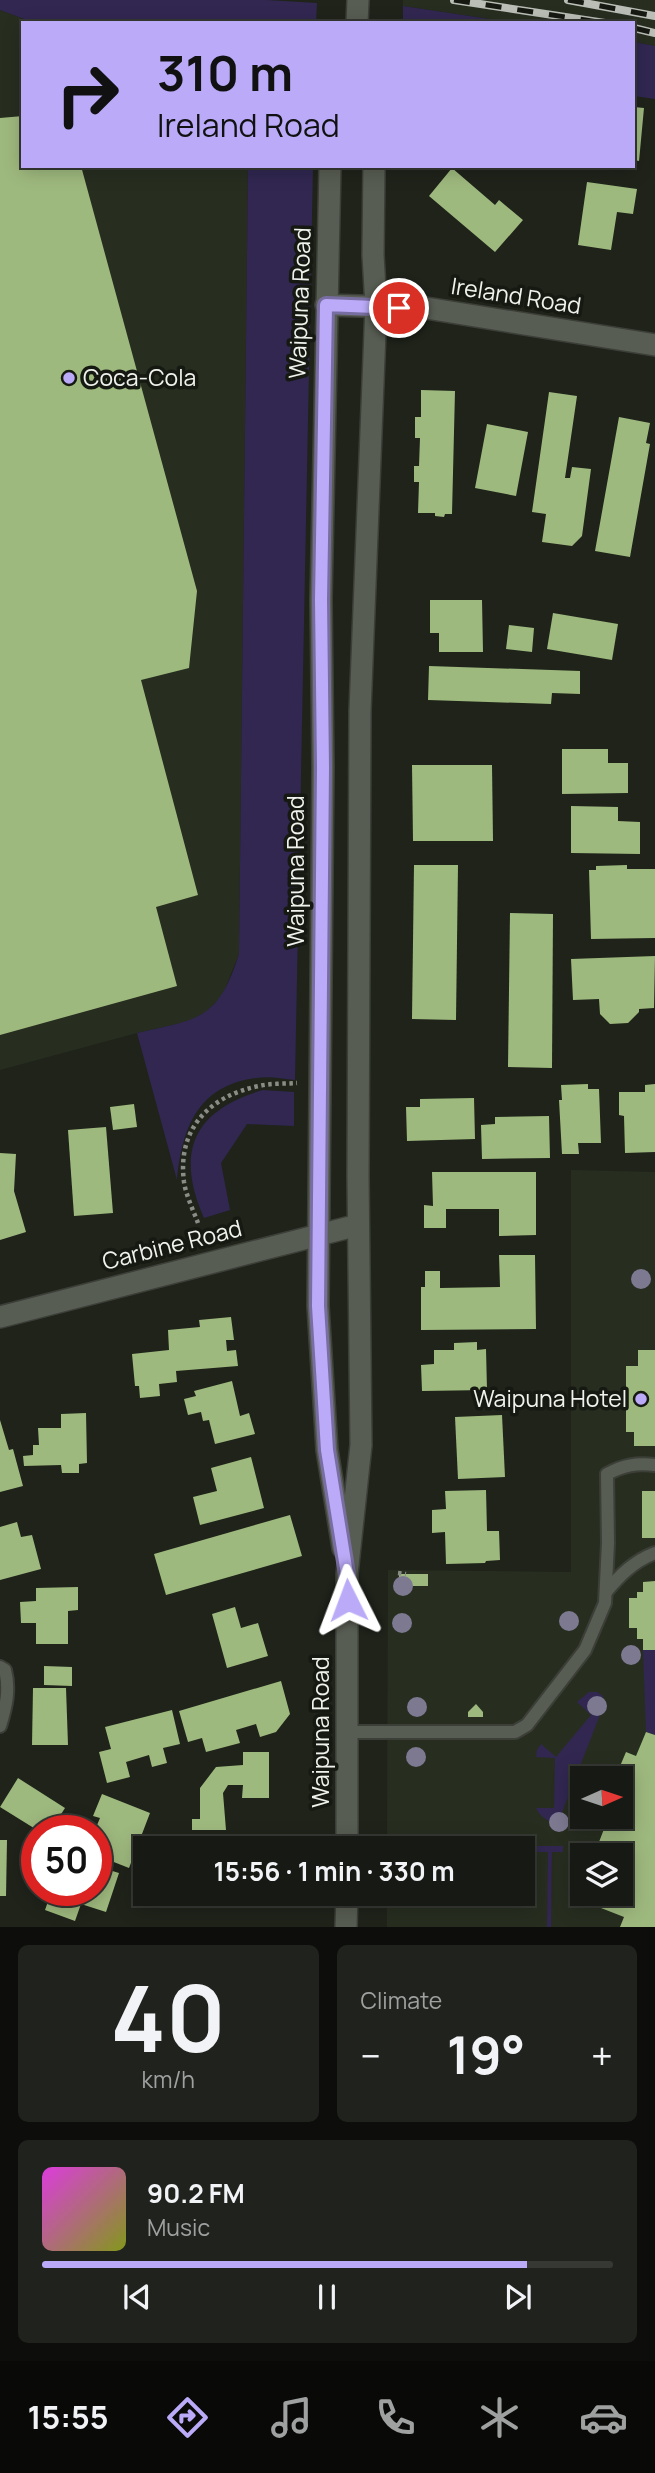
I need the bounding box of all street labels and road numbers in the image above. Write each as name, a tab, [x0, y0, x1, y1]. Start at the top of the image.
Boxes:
street label: Waipuna Road	[280, 227, 318, 379]
street label: Ireland Road	[449, 269, 584, 321]
street label: Waipuna Road	[279, 795, 311, 947]
street label: Carbine Road	[99, 1211, 245, 1277]
street label: Waipuna Road	[304, 1656, 336, 1808]

